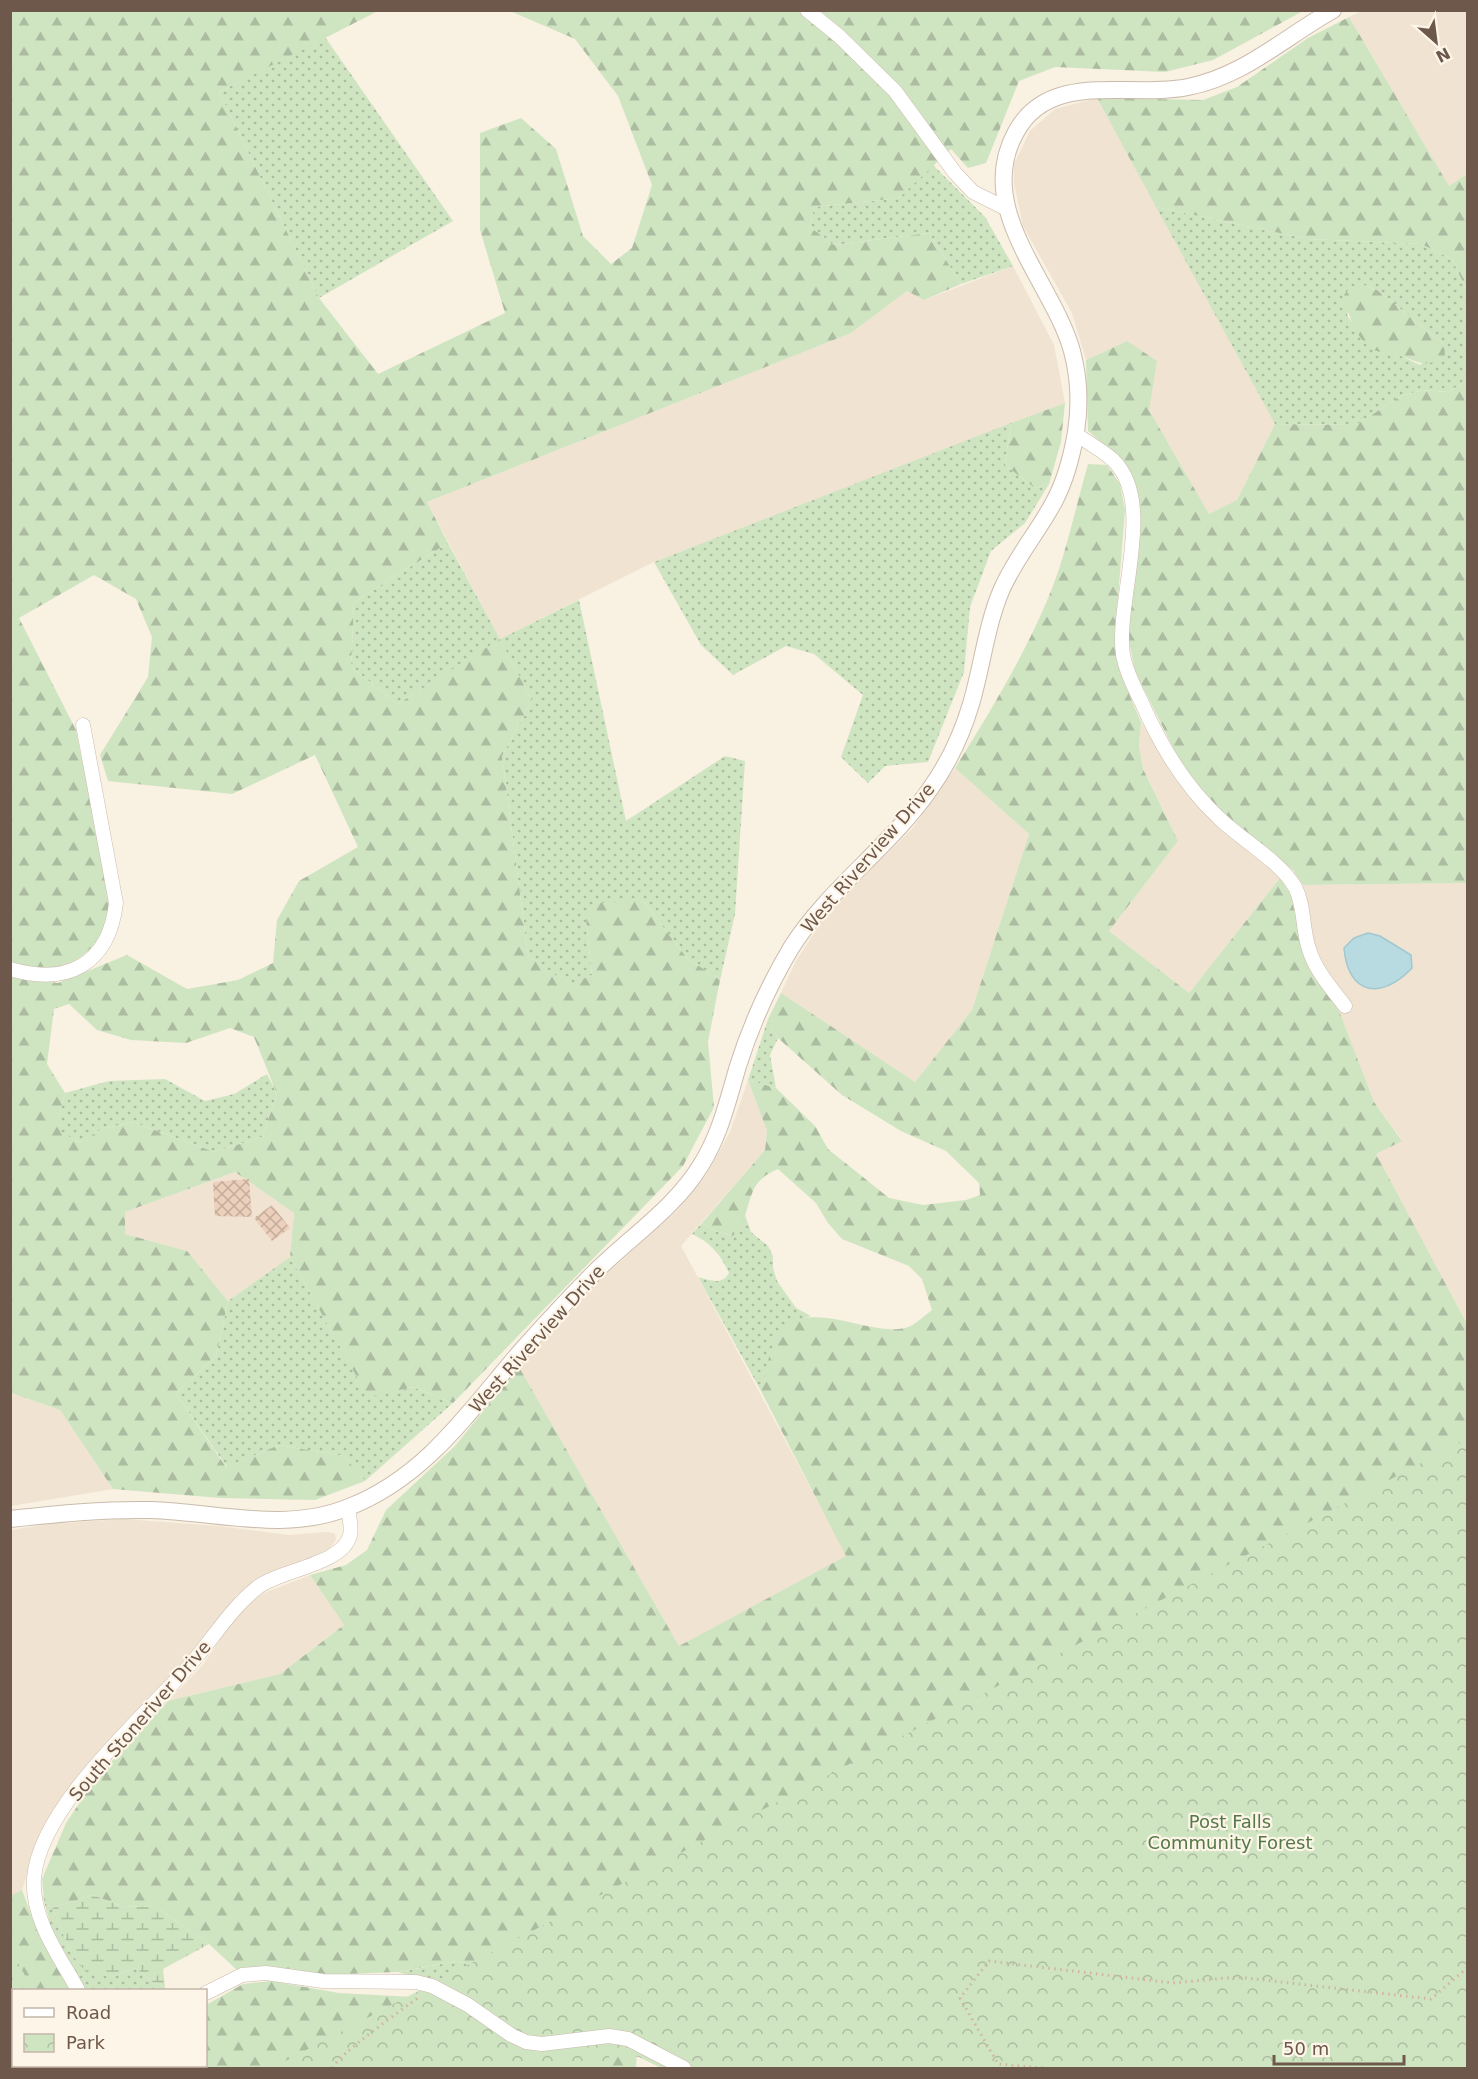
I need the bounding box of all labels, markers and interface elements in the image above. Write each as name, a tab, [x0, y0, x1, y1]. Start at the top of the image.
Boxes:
north arrow	[1406, 12, 1466, 72]
text: N	[1432, 43, 1453, 66]
street label: West Riverview Drive	[797, 778, 938, 937]
street label: West Riverview Drive	[465, 1260, 609, 1417]
street label: South Stoneriver Drive	[64, 1636, 215, 1805]
park label: Post Falls Community Forest	[1147, 1811, 1313, 1853]
legend	[12, 1989, 207, 2067]
text: Road	[66, 2002, 111, 2023]
scale bar	[1274, 2028, 1404, 2066]
text: Park	[66, 2032, 105, 2053]
text: 50 m	[1283, 2038, 1329, 2059]

